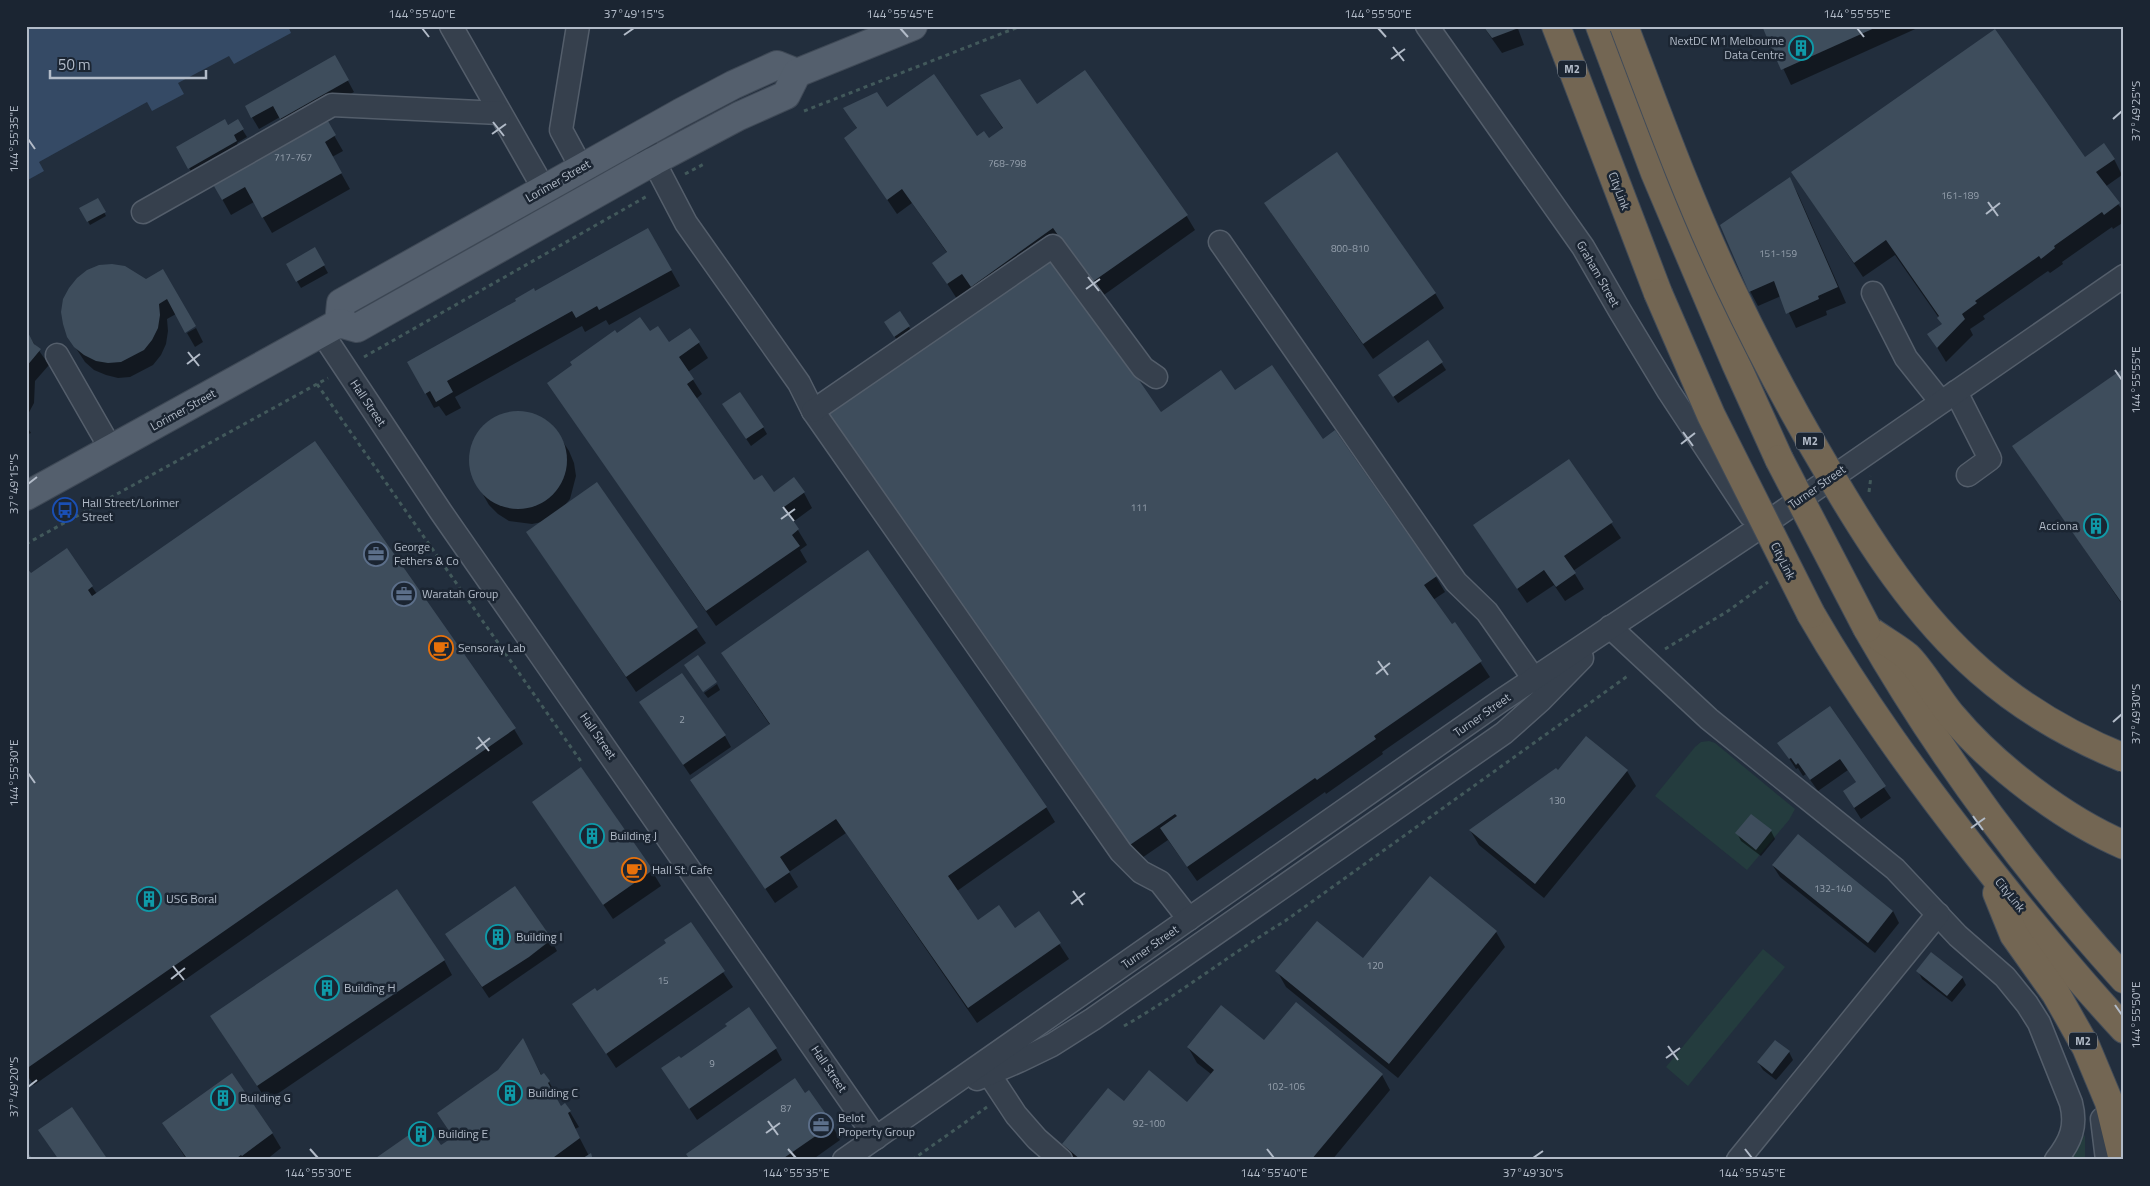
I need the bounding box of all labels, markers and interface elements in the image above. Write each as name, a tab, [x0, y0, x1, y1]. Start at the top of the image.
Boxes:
text: 144°55'40"E	[388, 4, 456, 23]
text: 37°49'15"S	[604, 4, 664, 23]
text: 144°55'45"E	[866, 4, 934, 23]
text: 144°55'50"E	[1344, 4, 1412, 23]
text: 144°55'55"E	[1823, 4, 1891, 23]
place label: NextDC M1 Melbourne Data Centre	[1669, 31, 1784, 64]
building icon: NextDC M1 Melbourne Data Centre	[1788, 35, 1814, 61]
scale bar	[50, 48, 206, 80]
text: 50 m	[58, 53, 91, 76]
road number: M2	[1558, 61, 1586, 78]
text: 37°49'25"S	[2126, 81, 2145, 141]
text: 144°55'35"E	[4, 105, 23, 173]
house number: 717-767	[274, 150, 312, 165]
street label: Lorimer Street	[522, 154, 595, 207]
house number: 768-798	[988, 156, 1026, 171]
street label: CityLink	[1603, 169, 1636, 213]
house number: 161-189	[1941, 188, 1979, 203]
street label: Graham Street	[1572, 237, 1625, 311]
house number: 800-810	[1331, 241, 1369, 256]
house number: 151-159	[1759, 246, 1797, 261]
text: 144°55'55"E	[2126, 346, 2145, 414]
street label: Hall Street	[346, 375, 392, 431]
street label: Lorimer Street	[146, 383, 220, 435]
road number: M2	[1796, 432, 1824, 450]
text: 37°49'15"S	[4, 454, 23, 514]
street label: Turner Street	[1784, 459, 1850, 513]
place label: Hall Street/Lorimer Street	[82, 493, 179, 526]
bus stop icon: Hall Street/Lorimer Street	[52, 497, 78, 523]
house number: 111	[1131, 500, 1147, 515]
building icon: Acciona	[2083, 513, 2109, 539]
place label: Acciona	[2039, 516, 2078, 535]
place label: George Fethers & Co	[394, 537, 459, 570]
street label: CityLink	[1766, 539, 1801, 583]
office icon: George Fethers & Co	[363, 541, 389, 567]
office icon: Waratah Group	[391, 581, 417, 607]
place label: Waratah Group	[422, 584, 498, 603]
cafe icon: Sensoray Lab	[428, 635, 454, 661]
place label: Sensoray Lab	[458, 638, 526, 657]
text: 37°49'30"S	[2126, 684, 2145, 744]
street label: Turner Street	[1449, 687, 1515, 741]
street label: Hall Street	[575, 708, 622, 764]
house number: 2	[679, 712, 685, 727]
text: 144°55'30"E	[4, 739, 23, 807]
house number: 130	[1549, 793, 1566, 808]
building icon: Building J	[579, 823, 605, 849]
place label: Building J	[610, 826, 657, 845]
cafe icon: Hall St. Cafe	[621, 857, 647, 883]
place label: Hall St. Cafe	[652, 860, 713, 879]
street label: CityLink	[1991, 873, 2030, 916]
house number: 132-140	[1814, 881, 1852, 896]
building icon: USG Boral	[136, 886, 162, 912]
place label: USG Boral	[166, 889, 217, 908]
street label: Turner Street	[1117, 919, 1183, 973]
building icon: Building I	[485, 924, 511, 950]
place label: Building I	[516, 927, 562, 946]
house number: 120	[1367, 958, 1384, 973]
house number: 15	[657, 973, 669, 988]
building icon: Building H	[314, 975, 340, 1001]
place label: Building H	[344, 978, 396, 997]
text: 144°55'50"E	[2126, 981, 2145, 1049]
road number: M2	[2069, 1032, 2097, 1050]
street label: Hall Street	[807, 1041, 853, 1097]
house number: 9	[709, 1056, 715, 1071]
text: 37°49'20"S	[4, 1057, 23, 1117]
house number: 102-106	[1267, 1079, 1305, 1094]
building icon: Building C	[497, 1080, 523, 1106]
place label: Building C	[528, 1083, 578, 1102]
building icon: Building G	[210, 1085, 236, 1111]
place label: Building G	[240, 1088, 291, 1107]
house number: 87	[780, 1101, 792, 1116]
place label: Belot Property Group	[838, 1108, 915, 1141]
office icon: Belot Property Group	[808, 1112, 834, 1138]
house number: 92-100	[1133, 1116, 1166, 1131]
building icon: Building E	[408, 1121, 434, 1147]
place label: Building E	[438, 1124, 488, 1143]
text: 144°55'30"E	[284, 1163, 352, 1182]
text: 144°55'35"E	[762, 1163, 830, 1182]
text: 144°55'40"E	[1240, 1163, 1308, 1182]
text: 37°49'30"S	[1503, 1163, 1563, 1182]
text: 144°55'45"E	[1718, 1163, 1786, 1182]

